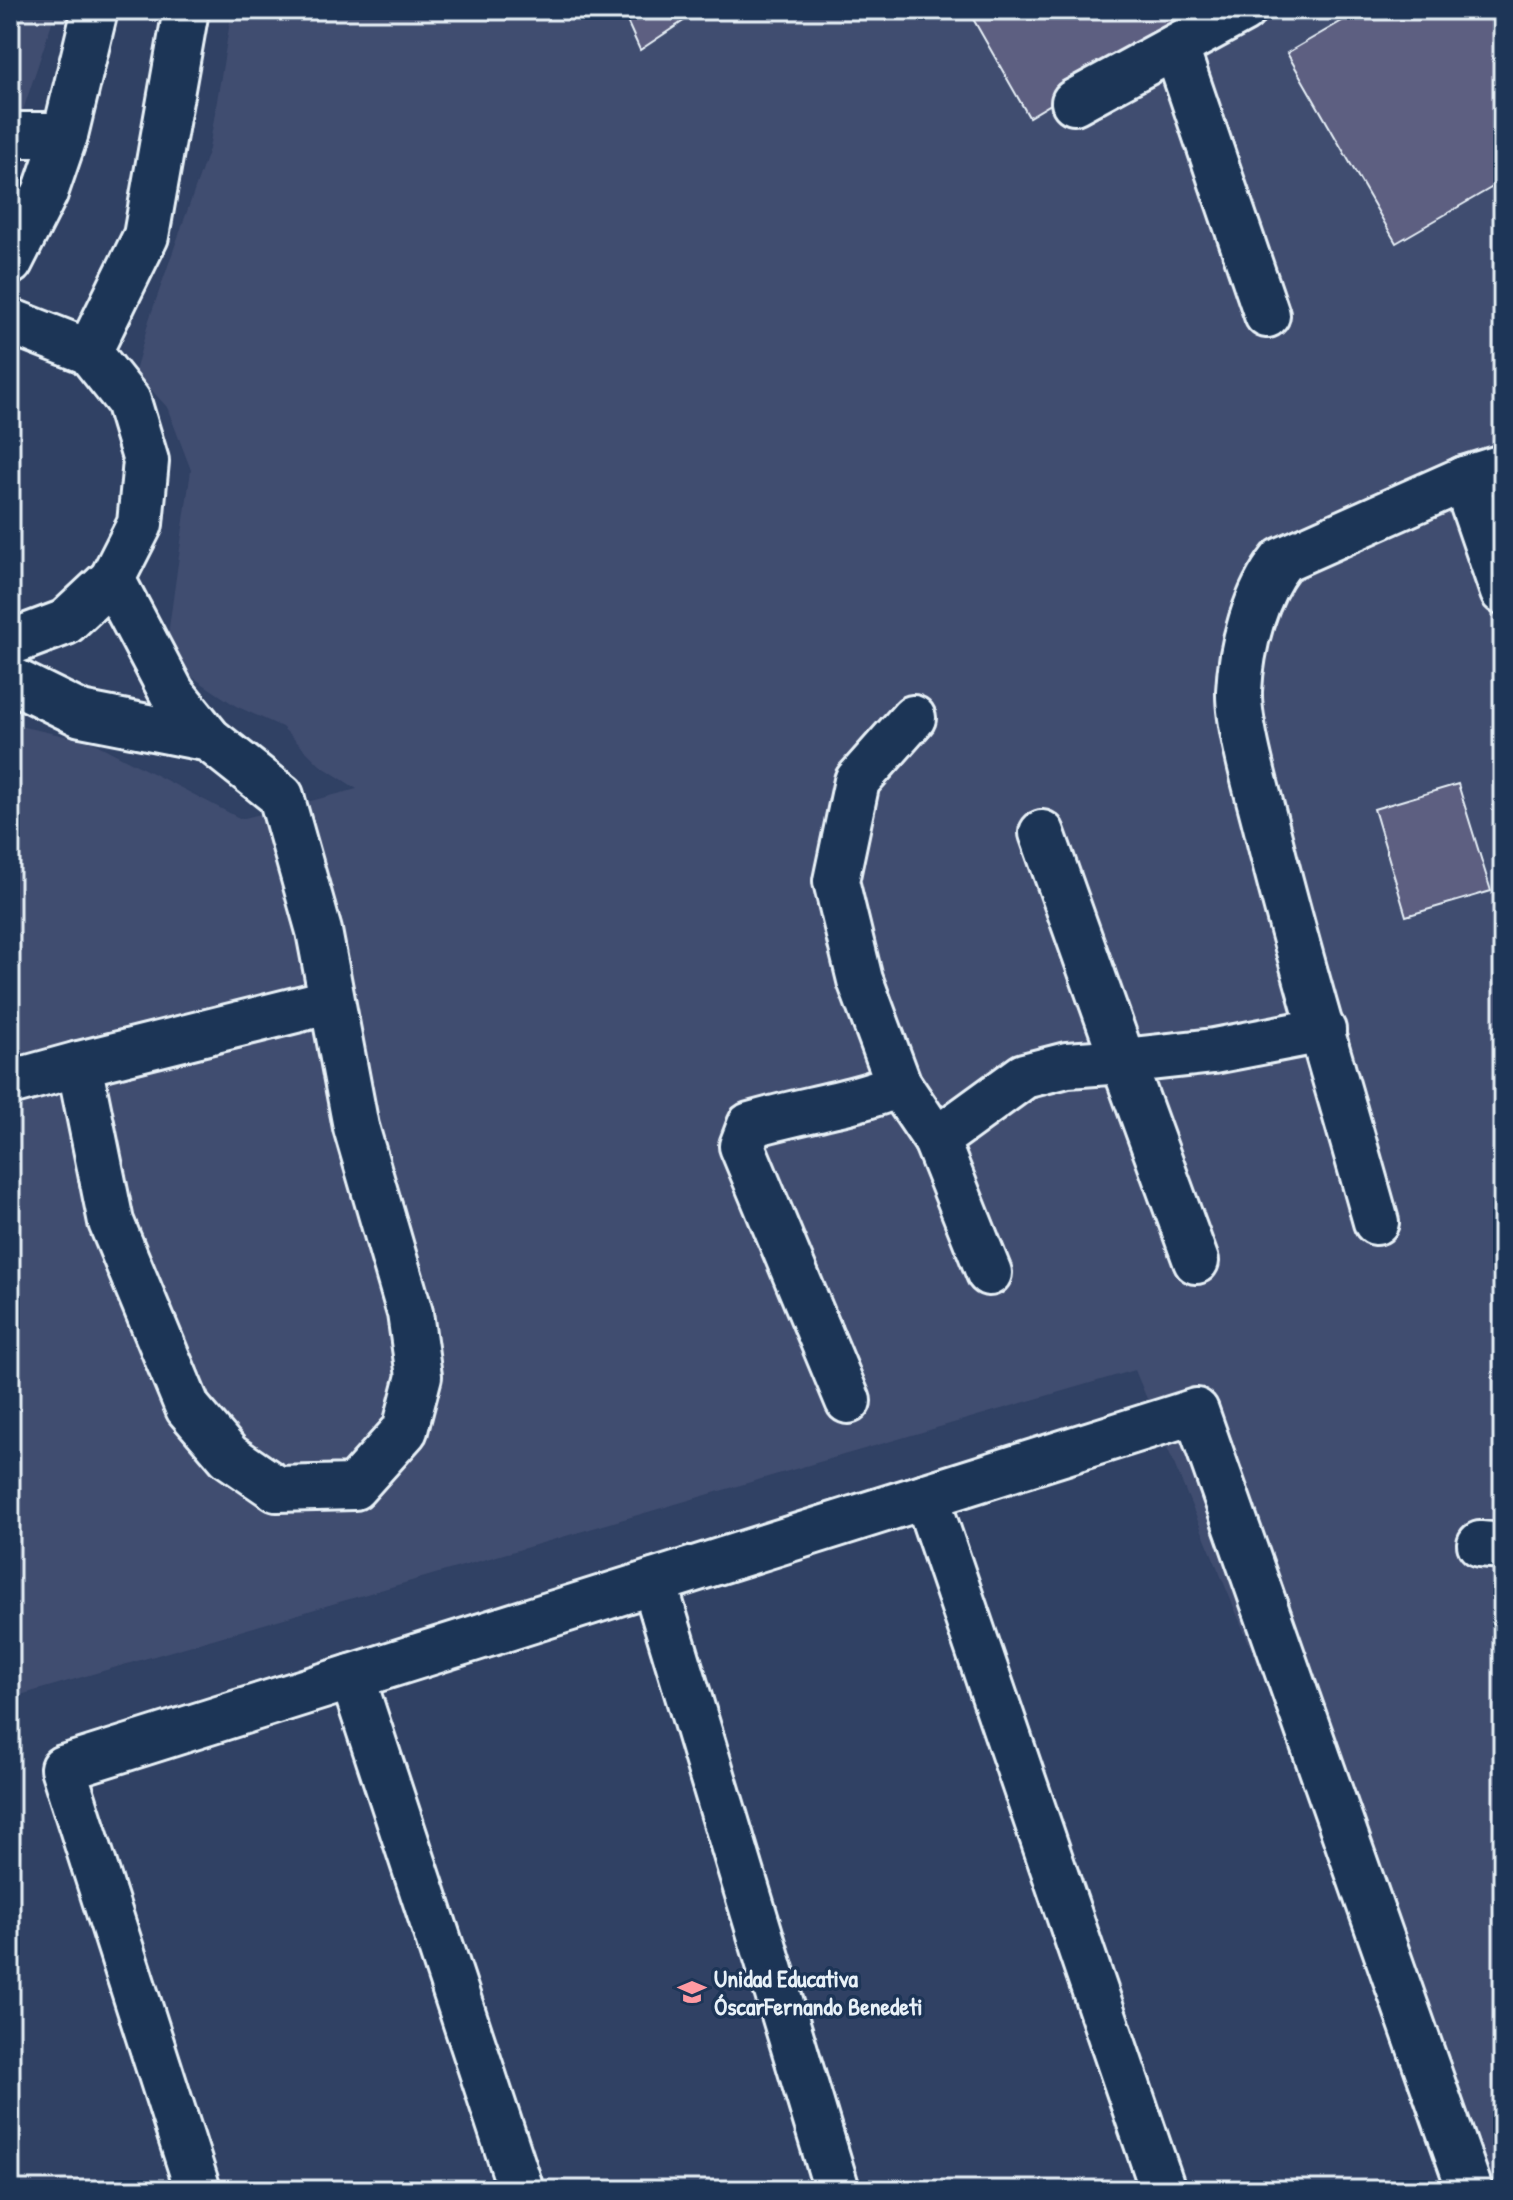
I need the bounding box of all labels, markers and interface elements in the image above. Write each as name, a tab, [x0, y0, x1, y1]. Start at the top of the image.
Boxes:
place label: Unidad Educativa ÓscarFernando Benedeti	[714, 1962, 923, 2022]
school or university icon: Unidad Educativa ÓscarFernando Benedeti	[677, 1977, 707, 2007]

